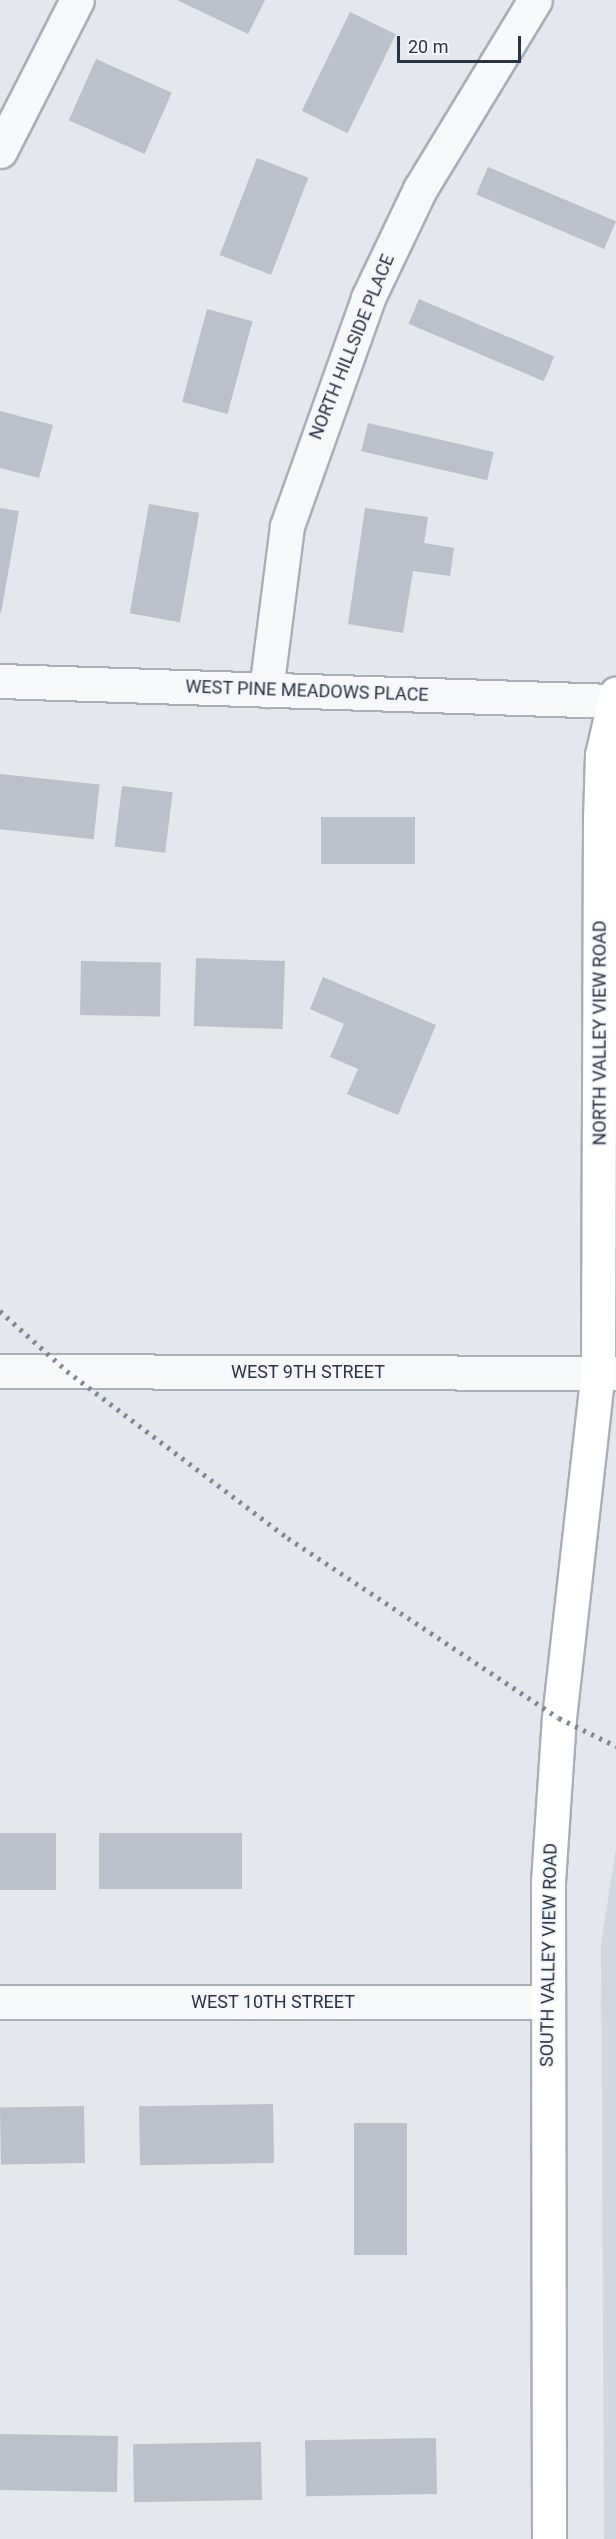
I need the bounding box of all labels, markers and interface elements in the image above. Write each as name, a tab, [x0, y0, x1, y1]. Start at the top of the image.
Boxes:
scale bar	[400, 24, 524, 62]
text: 20 m	[408, 36, 448, 57]
street label: NORTH HILLSIDE PLACE	[305, 251, 399, 443]
street label: WEST PINE MEADOWS PLACE	[185, 676, 429, 706]
street label: NORTH VALLEY VIEW ROAD	[589, 921, 611, 1145]
street label: WEST 9TH STREET	[231, 1361, 385, 1383]
street label: SOUTH VALLEY VIEW ROAD	[536, 1843, 562, 2067]
street label: WEST 10TH STREET	[191, 1991, 355, 2013]

